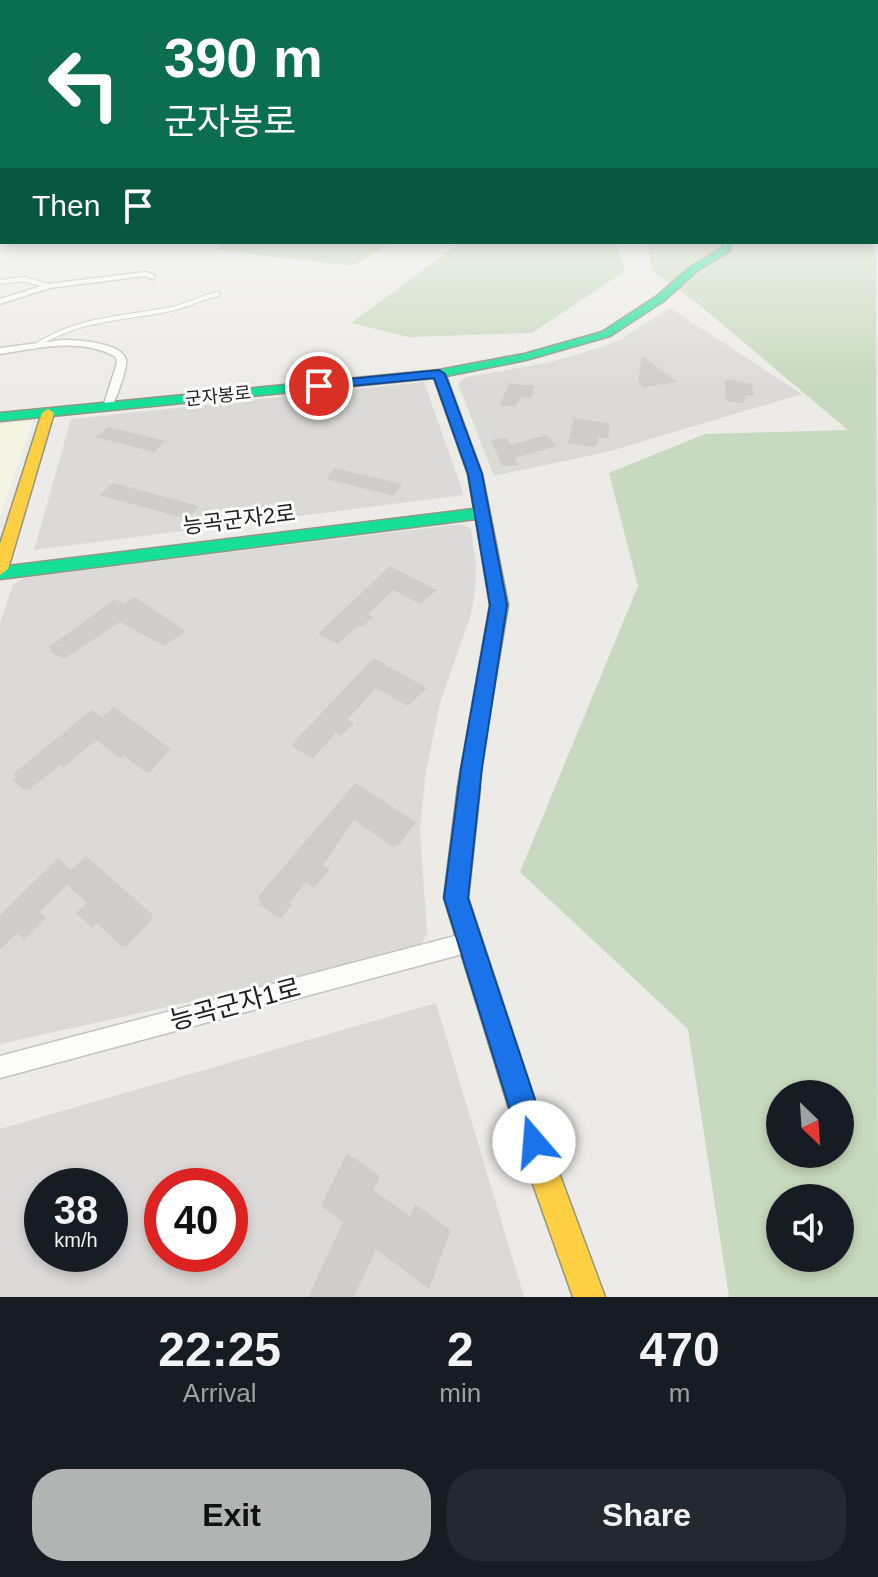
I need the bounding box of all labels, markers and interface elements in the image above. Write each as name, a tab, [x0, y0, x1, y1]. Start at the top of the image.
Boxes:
text: 390 m	[164, 26, 323, 89]
icon: left	[32, 32, 136, 136]
text: 군자봉로	[164, 101, 296, 142]
icon: arrive	[116, 184, 160, 228]
text: Then	[32, 189, 100, 222]
pin	[285, 352, 353, 420]
icon: arrive	[297, 364, 341, 408]
street label: 군자봉로	[184, 383, 252, 409]
street label: 능곡군자2로	[181, 500, 297, 539]
street label: 능곡군자1로	[166, 972, 304, 1036]
north arrow	[766, 1080, 854, 1168]
map controls	[766, 1080, 854, 1272]
position arrow	[492, 1100, 576, 1184]
speed limit sign: 40	[144, 1168, 248, 1272]
button: sound	[766, 1184, 854, 1272]
text: 38	[54, 1188, 98, 1232]
text: km/h	[54, 1229, 98, 1251]
text: 22:25	[158, 1323, 281, 1376]
text: 2	[447, 1323, 474, 1376]
text: 470	[640, 1323, 720, 1376]
text: Arrival	[183, 1378, 257, 1408]
text: min	[439, 1378, 481, 1408]
text: m	[669, 1378, 690, 1408]
button: Exit	[32, 1469, 431, 1561]
button: Share	[447, 1469, 846, 1561]

